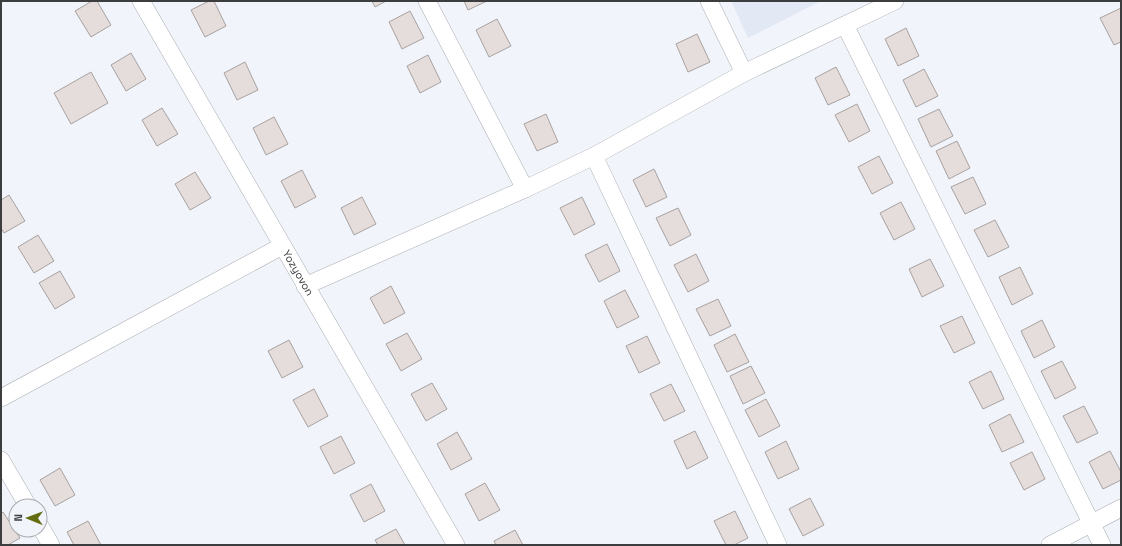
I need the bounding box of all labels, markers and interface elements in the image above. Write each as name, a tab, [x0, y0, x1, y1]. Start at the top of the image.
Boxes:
street label: Yozyovon	[280, 247, 317, 298]
north arrow	[8, 498, 48, 538]
text: N	[11, 514, 25, 522]

